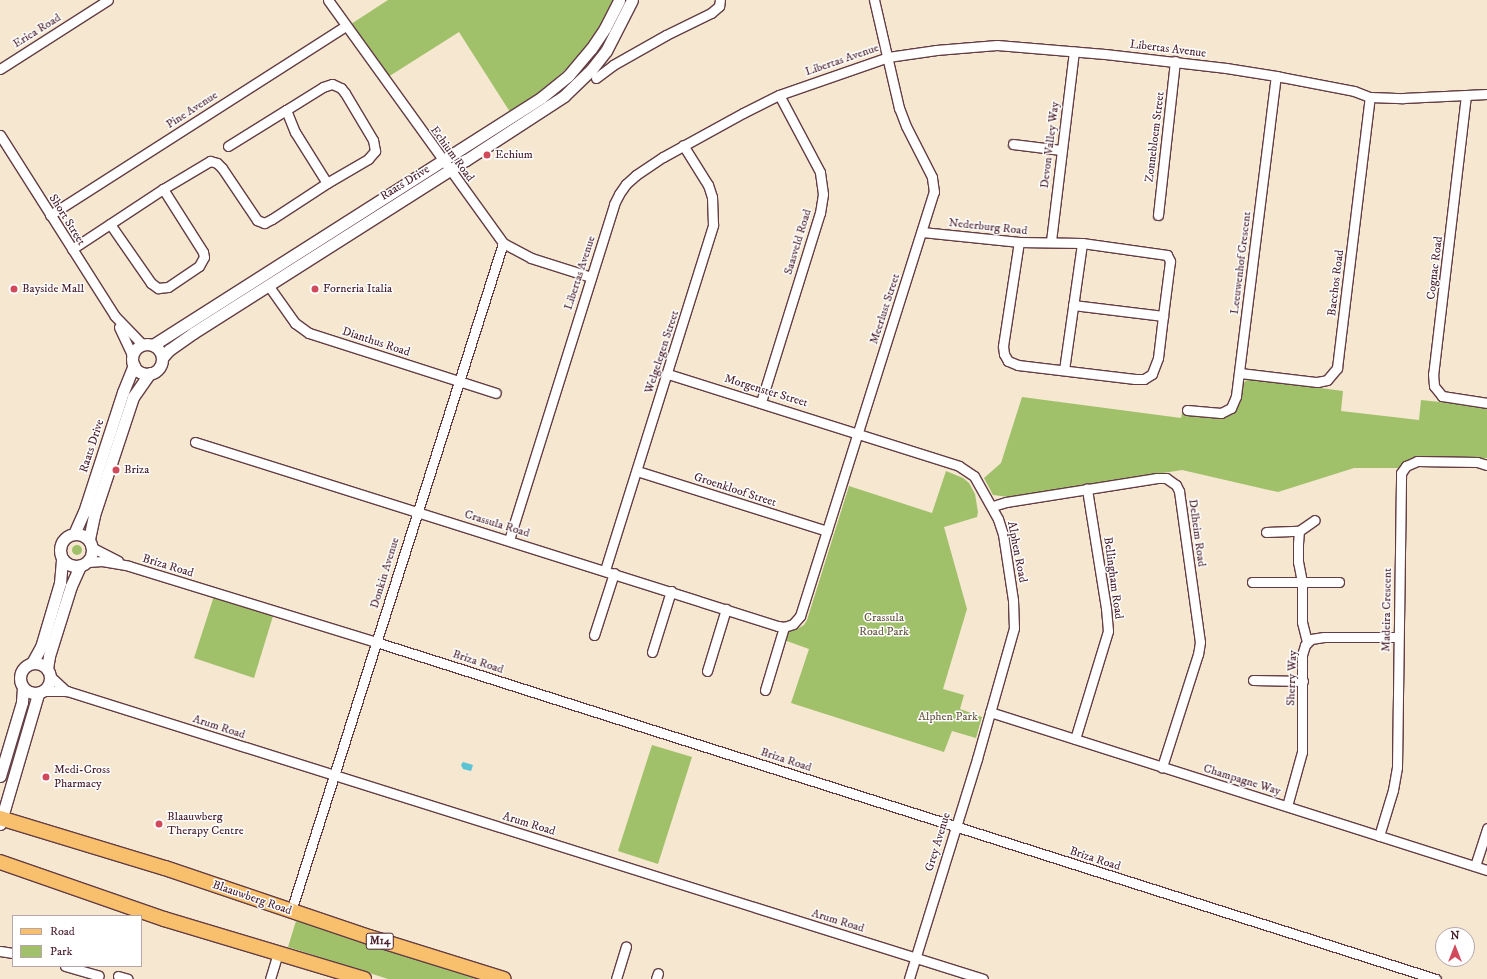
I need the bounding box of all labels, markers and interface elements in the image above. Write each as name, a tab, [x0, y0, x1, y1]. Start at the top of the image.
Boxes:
street label: Erica Road	[10, 11, 64, 51]
street label: Libertas Avenue	[1129, 37, 1207, 61]
street label: Libertas Avenue	[803, 41, 881, 79]
street label: Pine Avenue	[164, 88, 220, 132]
street label: Zonnebloem Street	[1142, 91, 1168, 183]
street label: Devon Valley Way	[1038, 101, 1062, 189]
street label: Echium Road	[427, 123, 477, 185]
place label: Echium	[495, 148, 533, 162]
marker: Echium	[482, 150, 492, 160]
street label: Raats Drive	[378, 162, 432, 204]
street label: Short Street	[46, 192, 88, 248]
street label: Saasveld Road	[781, 208, 815, 276]
street label: Leeuwenhof Crescent	[1228, 211, 1254, 315]
street label: Nederburg Road	[948, 216, 1028, 238]
street label: Libertas Avenue	[561, 234, 599, 312]
street label: Cognac Road	[1424, 236, 1446, 300]
street label: Bacchos Road	[1325, 249, 1347, 317]
street label: Meerlust Street	[867, 272, 903, 346]
place label: Bayside Mall	[22, 282, 84, 296]
place label: Forneria Italia	[323, 282, 392, 296]
marker: Bayside Mall	[9, 284, 19, 294]
marker: Forneria Italia	[310, 284, 320, 294]
street label: Welgelegen Street	[642, 309, 682, 395]
street label: Dianthus Road	[340, 324, 412, 360]
street label: Morgenster Street	[723, 371, 809, 411]
street label: Raats Drive	[77, 417, 107, 475]
place label: Briza	[124, 463, 149, 477]
marker: Briza	[111, 465, 121, 475]
street label: Groenkloof Street	[692, 470, 778, 510]
street label: Delheim Road	[1185, 498, 1209, 568]
street label: Crassula Road	[463, 507, 531, 541]
street label: Alphen Road	[1004, 520, 1030, 584]
street label: Donkin Avenue	[367, 536, 403, 610]
street label: Bellingham Road	[1100, 536, 1126, 620]
street label: Briza Road	[141, 551, 195, 581]
street label: Madeira Crescent	[1379, 568, 1395, 652]
park label: Crassula Road Park	[859, 611, 909, 639]
street label: Briza Road	[451, 647, 505, 677]
street label: Sherry Way	[1284, 650, 1300, 706]
park label: Alphen Park	[918, 710, 978, 724]
street label: Arum Road	[191, 712, 247, 742]
street label: Briza Road	[759, 745, 813, 775]
street label: Champagne Way	[1202, 761, 1282, 799]
place label: Medi-Cross Pharmacy	[54, 763, 110, 791]
marker: Medi-Cross Pharmacy	[41, 772, 51, 782]
street label: Arum Road	[501, 809, 557, 839]
place label: Blaauwberg Therapy Centre	[167, 810, 244, 838]
street label: Grey Avenue	[922, 811, 954, 873]
marker: Blaauwberg Therapy Centre	[154, 819, 164, 829]
street label: Briza Road	[1068, 844, 1122, 874]
street label: Blaauwberg Road	[210, 878, 294, 918]
street label: Arum Road	[810, 906, 866, 936]
legend	[12, 915, 142, 967]
text: Road	[50, 924, 75, 939]
north arrow	[1435, 927, 1475, 967]
text: N	[1450, 929, 1460, 943]
road number: M14	[365, 932, 395, 950]
text: Park	[50, 944, 72, 959]

